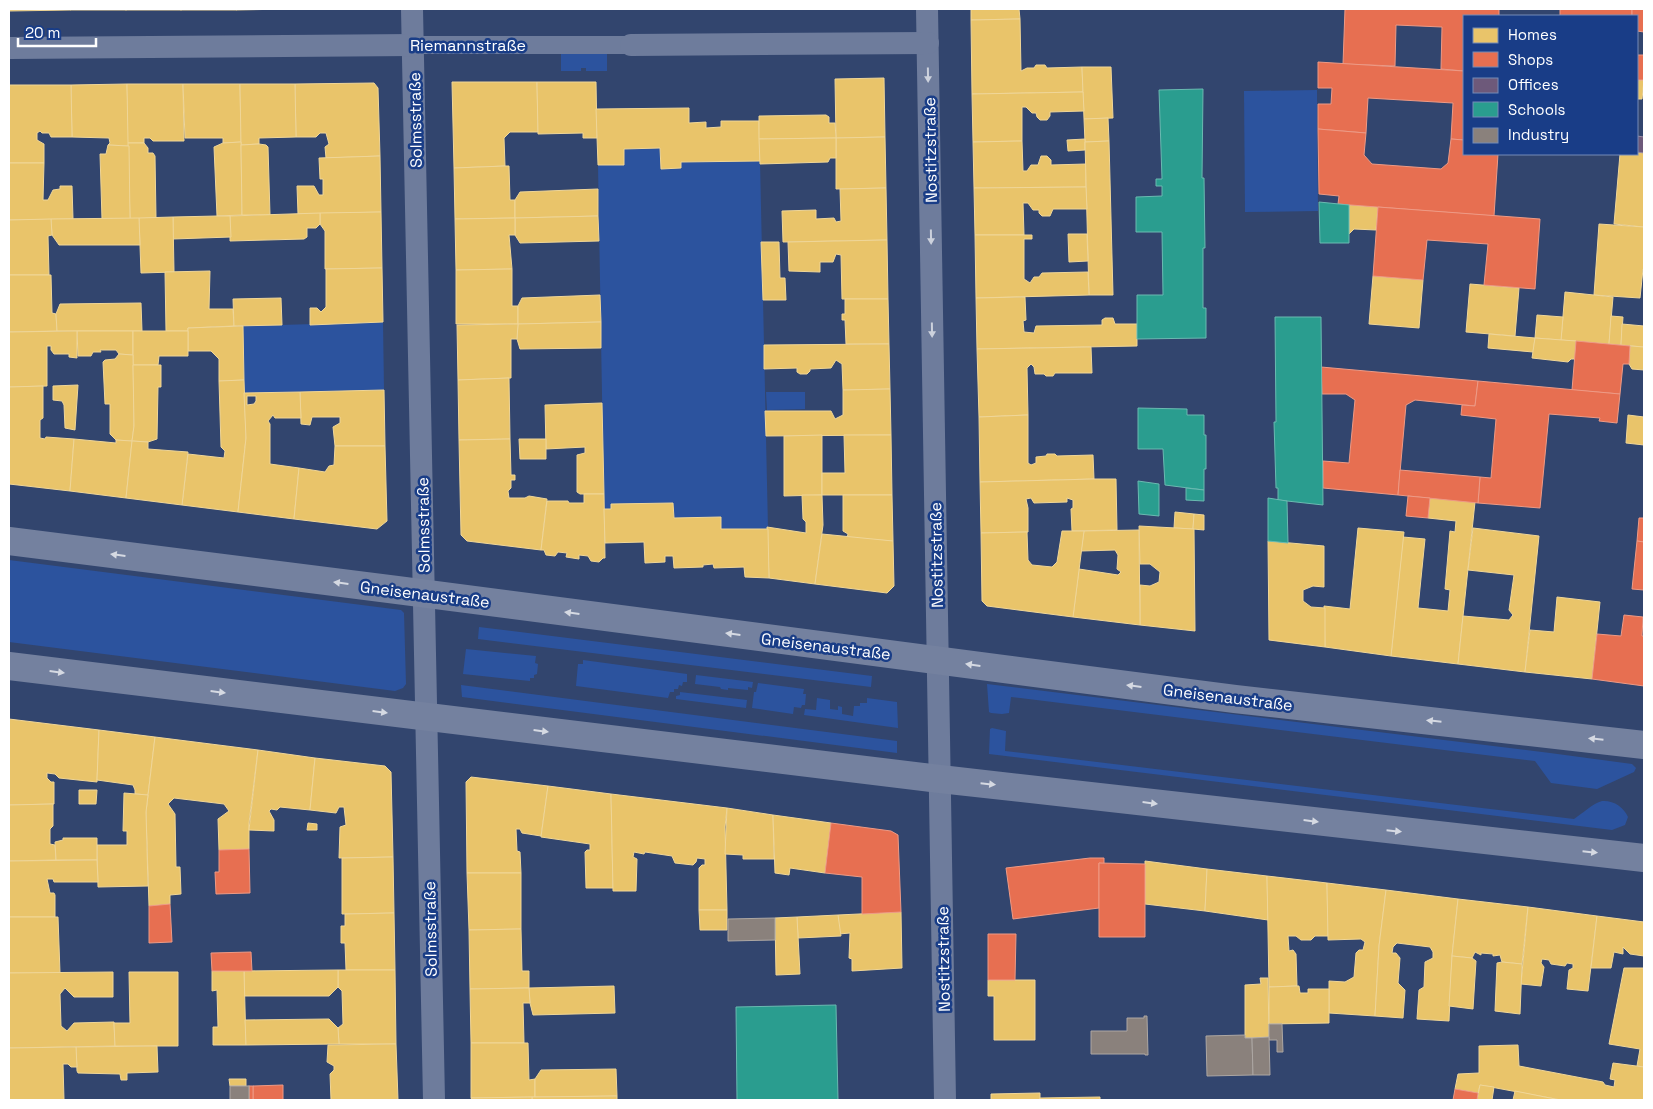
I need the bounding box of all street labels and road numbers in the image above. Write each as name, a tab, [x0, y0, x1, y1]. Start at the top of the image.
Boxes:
street label: Riemannstraße	[410, 35, 526, 56]
street label: Solmsstraße	[404, 72, 427, 168]
street label: Nostitzstraße	[919, 97, 942, 203]
street label: Solmsstraße	[412, 477, 435, 573]
street label: Nostitzstraße	[925, 502, 948, 608]
street label: Gneisenaustraße	[359, 576, 491, 613]
street label: Gneisenaustraße	[760, 628, 892, 665]
street label: Gneisenaustraße	[1162, 679, 1294, 716]
street label: Solmsstraße	[419, 881, 442, 977]
street label: Nostitzstraße	[932, 906, 955, 1012]

